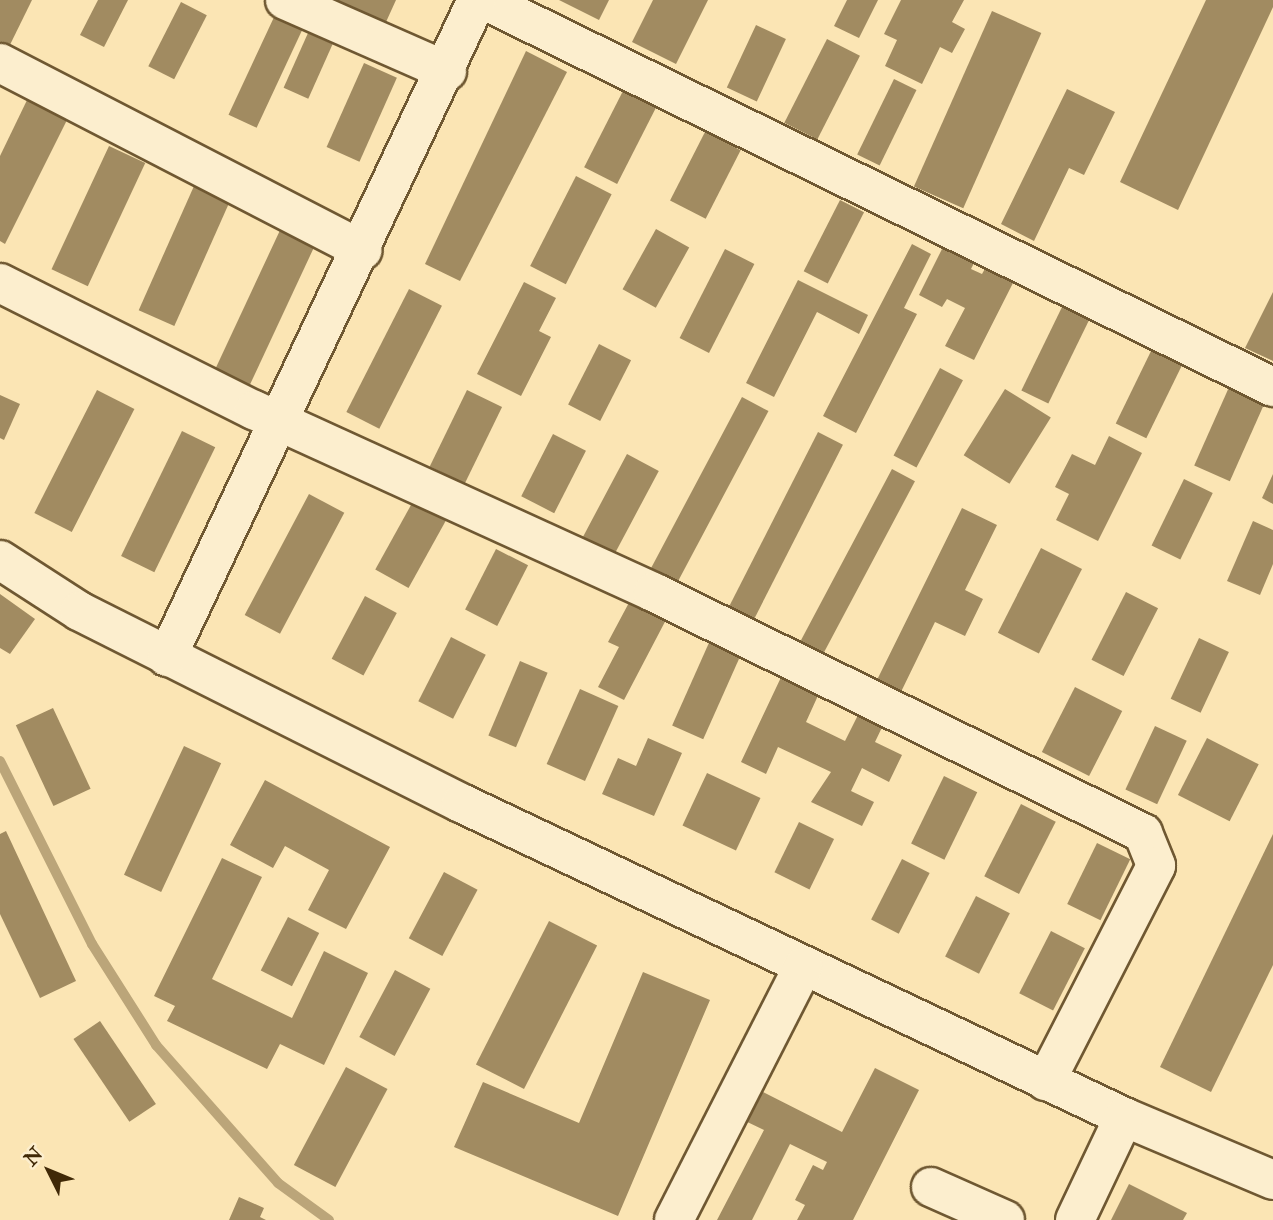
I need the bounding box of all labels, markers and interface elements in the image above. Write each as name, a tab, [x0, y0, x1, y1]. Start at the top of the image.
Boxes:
north arrow	[14, 1136, 84, 1206]
text: N	[19, 1142, 48, 1171]

